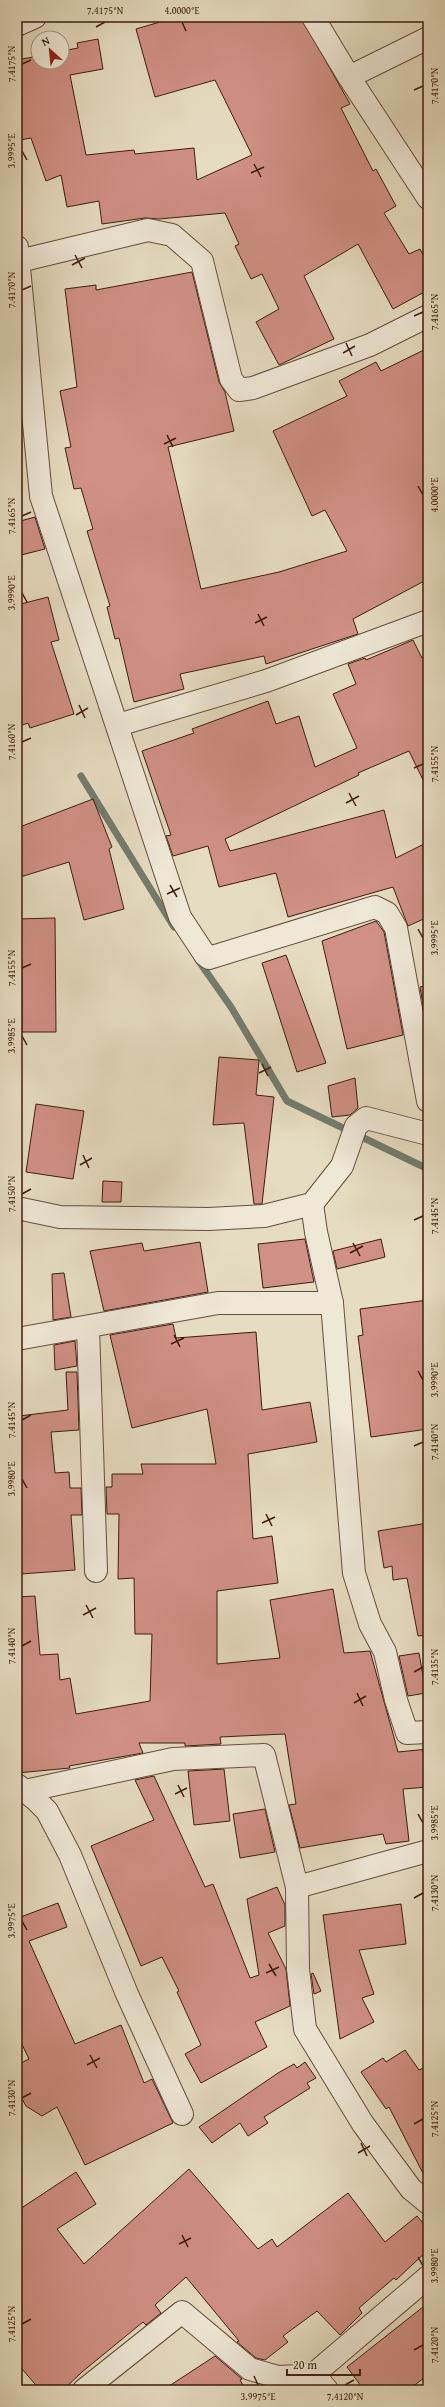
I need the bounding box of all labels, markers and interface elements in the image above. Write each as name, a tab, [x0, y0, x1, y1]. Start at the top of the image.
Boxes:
text: 7.4175°N	[87, 3, 124, 18]
text: 4.0000°E	[164, 3, 200, 18]
north arrow	[30, 30, 70, 70]
text: N	[39, 32, 53, 50]
text: 7.4175°N	[4, 45, 19, 82]
text: 7.4170°N	[427, 67, 442, 104]
text: 3.9995°E	[4, 133, 19, 169]
text: 7.4170°N	[4, 271, 19, 308]
text: 7.4165°N	[427, 293, 442, 330]
text: 4.0000°E	[427, 477, 442, 513]
text: 7.4165°N	[4, 497, 19, 534]
text: 3.9990°E	[4, 575, 19, 611]
text: 7.4160°N	[4, 723, 19, 760]
text: 7.4155°N	[427, 745, 442, 782]
text: 3.9995°E	[427, 920, 442, 956]
text: 7.4155°N	[4, 949, 19, 986]
text: 3.9985°E	[4, 1018, 19, 1054]
text: 7.4150°N	[4, 1175, 19, 1212]
text: 7.4145°N	[427, 1197, 442, 1234]
text: 3.9990°E	[427, 1362, 442, 1398]
text: 7.4145°N	[4, 1401, 19, 1438]
text: 7.4140°N	[427, 1423, 442, 1460]
text: 3.9980°E	[4, 1461, 19, 1497]
text: 7.4140°N	[4, 1627, 19, 1664]
text: 7.4135°N	[427, 1648, 442, 1685]
text: 3.9985°E	[427, 1805, 442, 1841]
text: 7.4130°N	[427, 1874, 442, 1911]
text: 3.9975°E	[4, 1903, 19, 1939]
text: 7.4130°N	[4, 2079, 19, 2116]
text: 7.4125°N	[427, 2100, 442, 2137]
text: 3.9980°E	[427, 2248, 442, 2284]
text: 7.4125°N	[4, 2305, 19, 2342]
text: 7.4120°N	[427, 2326, 442, 2363]
scale bar	[287, 2351, 360, 2377]
text: 20 m	[293, 2356, 317, 2373]
text: 3.9975°E	[240, 2389, 276, 2404]
text: 7.4120°N	[327, 2389, 364, 2404]

